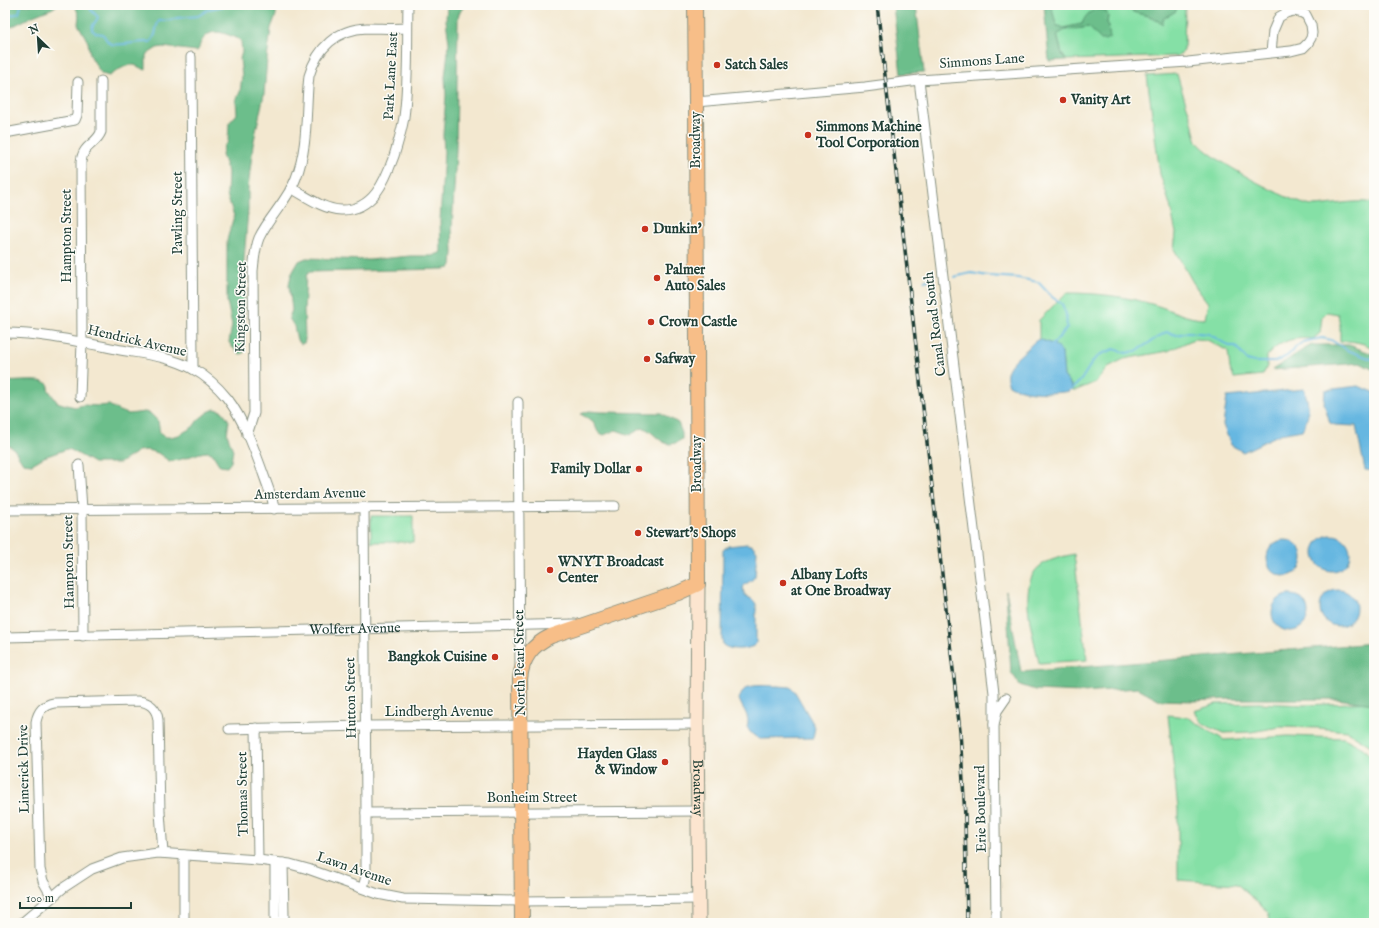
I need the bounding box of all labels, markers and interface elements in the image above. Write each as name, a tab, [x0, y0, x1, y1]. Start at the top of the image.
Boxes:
north arrow	[18, 18, 58, 58]
text: N	[26, 21, 42, 39]
street label: Park Lane East	[380, 31, 402, 120]
street label: Simmons Lane	[939, 49, 1026, 73]
place label: Satch Sales	[725, 56, 788, 74]
marker: Satch Sales	[712, 60, 722, 70]
place label: Vanity Art	[1070, 91, 1131, 109]
marker: Vanity Art	[1058, 95, 1068, 105]
street label: Broadway	[687, 111, 705, 169]
place label: Simmons Machine Tool Corporation	[815, 118, 922, 152]
marker: Simmons Machine Tool Corporation	[803, 130, 813, 140]
street label: Pawling Street	[169, 171, 187, 255]
street label: Hampton Street	[58, 189, 76, 283]
place label: Dunkin'	[653, 220, 702, 238]
marker: Dunkin'	[640, 224, 650, 234]
street label: Kingston Street	[231, 261, 251, 353]
place label: Palmer Auto Sales	[664, 261, 726, 295]
street label: Canal Road South	[920, 270, 950, 377]
marker: Palmer Auto Sales	[652, 273, 662, 283]
place label: Crown Castle	[659, 313, 738, 331]
marker: Crown Castle	[646, 317, 656, 327]
street label: Hendrick Avenue	[86, 321, 189, 361]
place label: Safway	[655, 350, 696, 368]
marker: Safway	[642, 354, 652, 364]
street label: Broadway	[688, 435, 706, 493]
place label: Family Dollar	[551, 460, 632, 478]
marker: Family Dollar	[634, 464, 644, 474]
street label: Amsterdam Avenue	[253, 484, 367, 504]
street label: Hampton Street	[59, 515, 79, 609]
place label: Stewart's Shops	[646, 524, 736, 542]
marker: Stewart's Shops	[633, 528, 643, 538]
place label: WNYT Broadcast Center	[557, 553, 664, 587]
marker: WNYT Broadcast Center	[545, 565, 555, 575]
place label: Albany Lofts at One Broadway	[790, 566, 892, 600]
marker: Albany Lofts at One Broadway	[778, 578, 788, 588]
street label: North Pearl Street	[510, 609, 530, 717]
street label: Wolfert Avenue	[309, 619, 401, 639]
place label: Bangkok Cuisine	[388, 648, 488, 666]
marker: Bangkok Cuisine	[490, 652, 500, 662]
street label: Hutton Street	[341, 657, 361, 739]
street label: Lindbergh Avenue	[385, 703, 494, 721]
street label: Limerick Drive	[14, 724, 34, 814]
place label: Hayden Glass & Window	[577, 745, 658, 779]
street label: Thomas Street	[233, 751, 253, 837]
marker: Hayden Glass & Window	[660, 757, 670, 767]
street label: Broadway	[688, 759, 707, 817]
street label: Erie Boulevard	[971, 765, 991, 853]
street label: Bonheim Street	[487, 789, 577, 807]
street label: Lawn Avenue	[314, 848, 394, 890]
scale bar	[20, 884, 131, 910]
text: 100 m	[26, 891, 54, 906]

